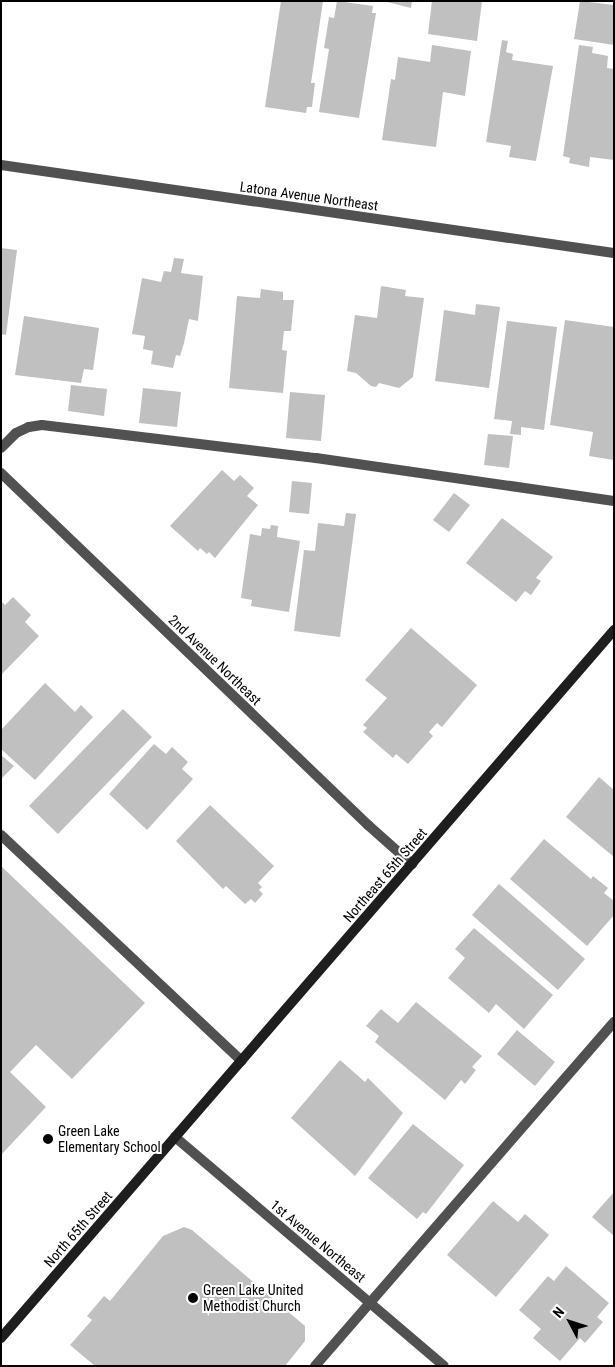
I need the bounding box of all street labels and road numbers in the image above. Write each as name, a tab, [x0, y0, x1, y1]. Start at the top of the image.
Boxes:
street label: Latona Avenue Northeast	[239, 178, 379, 214]
street label: 2nd Avenue Northeast	[165, 611, 265, 709]
street label: Northeast 65th Street	[340, 825, 430, 925]
street label: North 65th Street	[40, 1188, 116, 1270]
street label: 1st Avenue Northeast	[267, 1196, 369, 1286]

